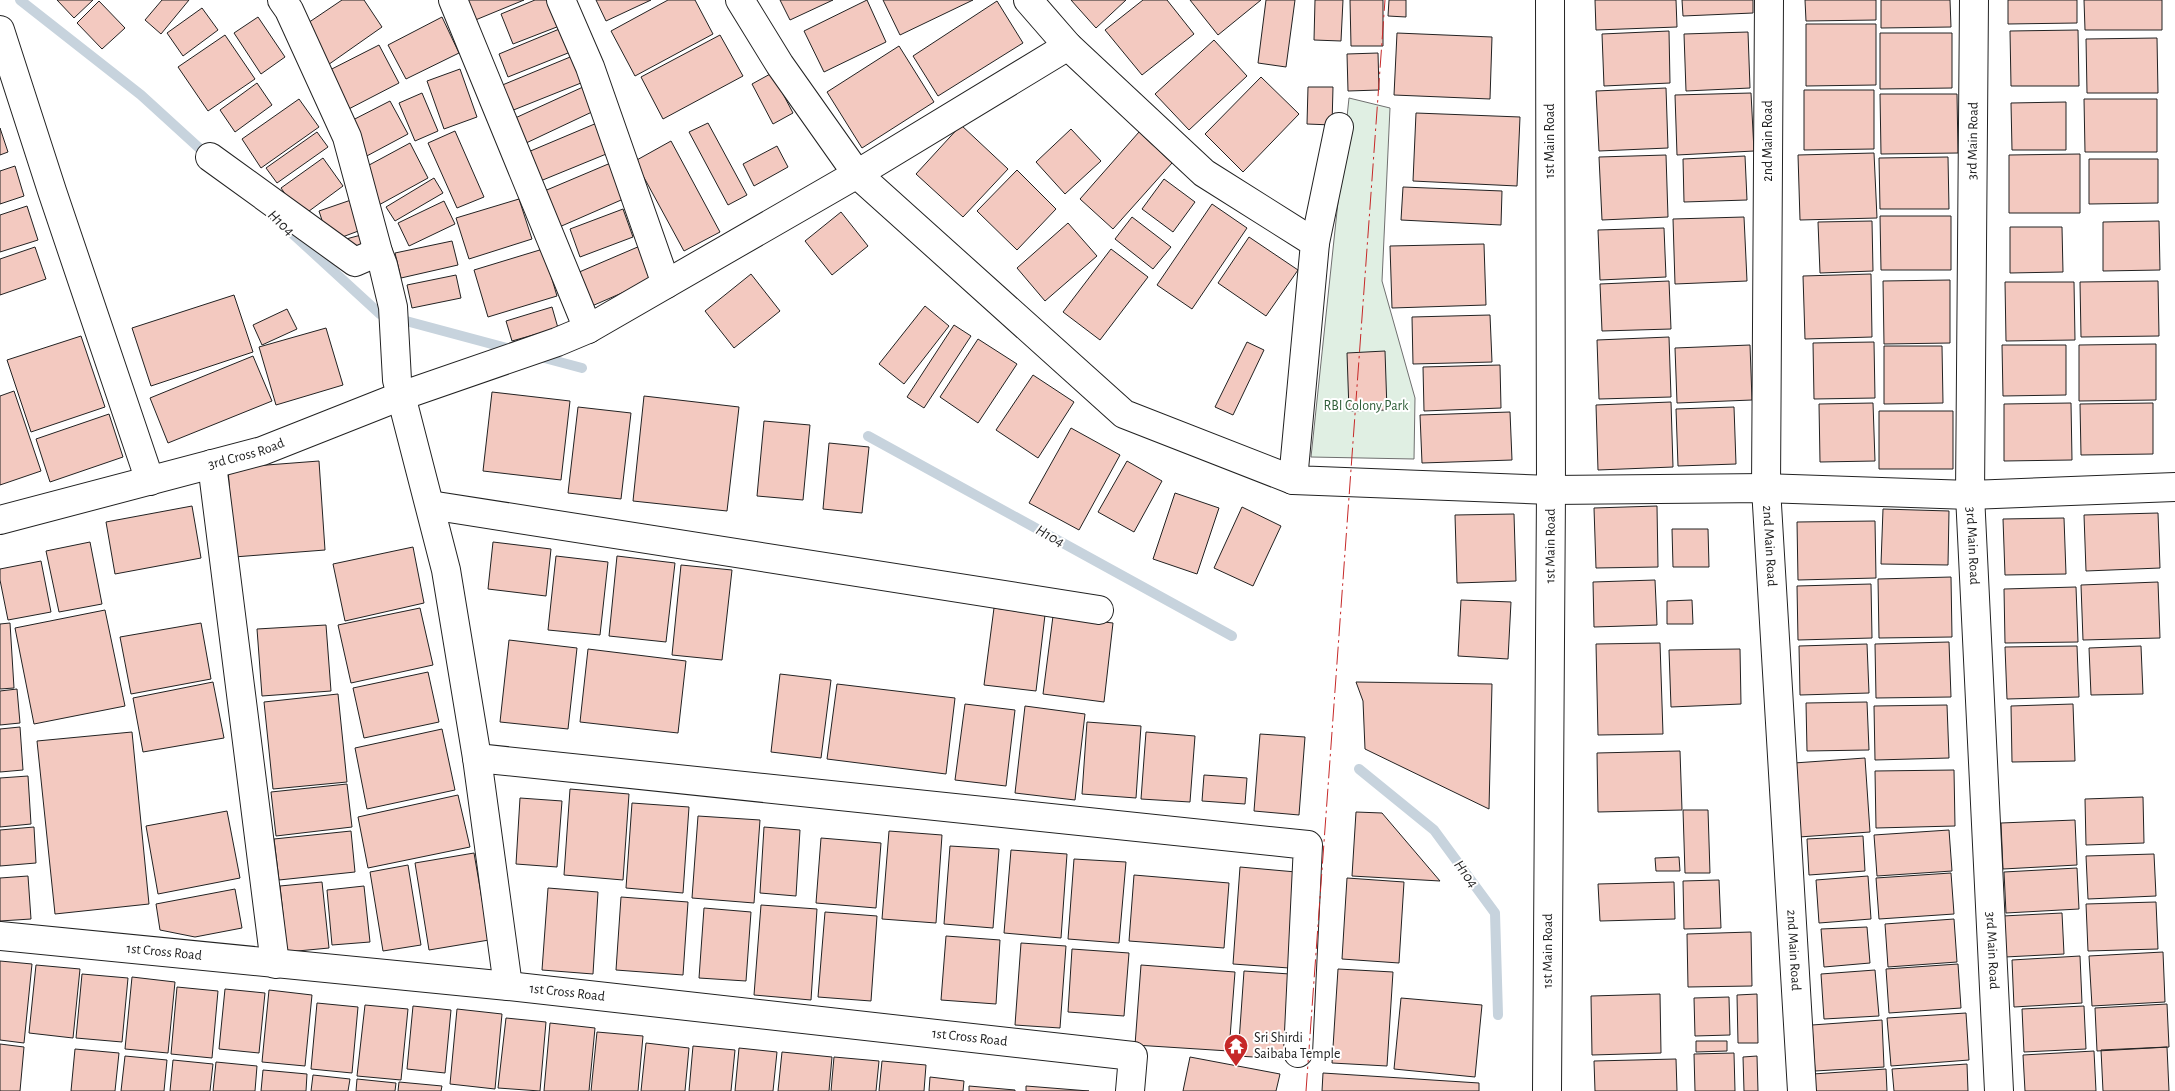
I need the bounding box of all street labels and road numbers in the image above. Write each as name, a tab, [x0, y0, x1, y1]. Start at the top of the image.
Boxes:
street label: 2nd Main Road	[1761, 100, 1775, 182]
street label: 3rd Main Road	[1965, 102, 1981, 180]
street label: 1st Main Road	[1543, 104, 1557, 178]
street label: 3rd Cross Road	[207, 436, 286, 472]
street label: 2nd Main Road	[1760, 505, 1779, 587]
street label: 3rd Main Road	[1964, 507, 1981, 585]
street label: 1st Main Road	[1543, 508, 1558, 584]
street label: 2nd Main Road	[1784, 909, 1803, 991]
street label: 3rd Main Road	[1983, 911, 2001, 990]
street label: 1st Main Road	[1541, 913, 1555, 989]
street label: 1st Cross Road	[126, 941, 203, 963]
street label: 1st Cross Road	[529, 981, 606, 1004]
street label: 1st Cross Road	[931, 1027, 1008, 1049]

